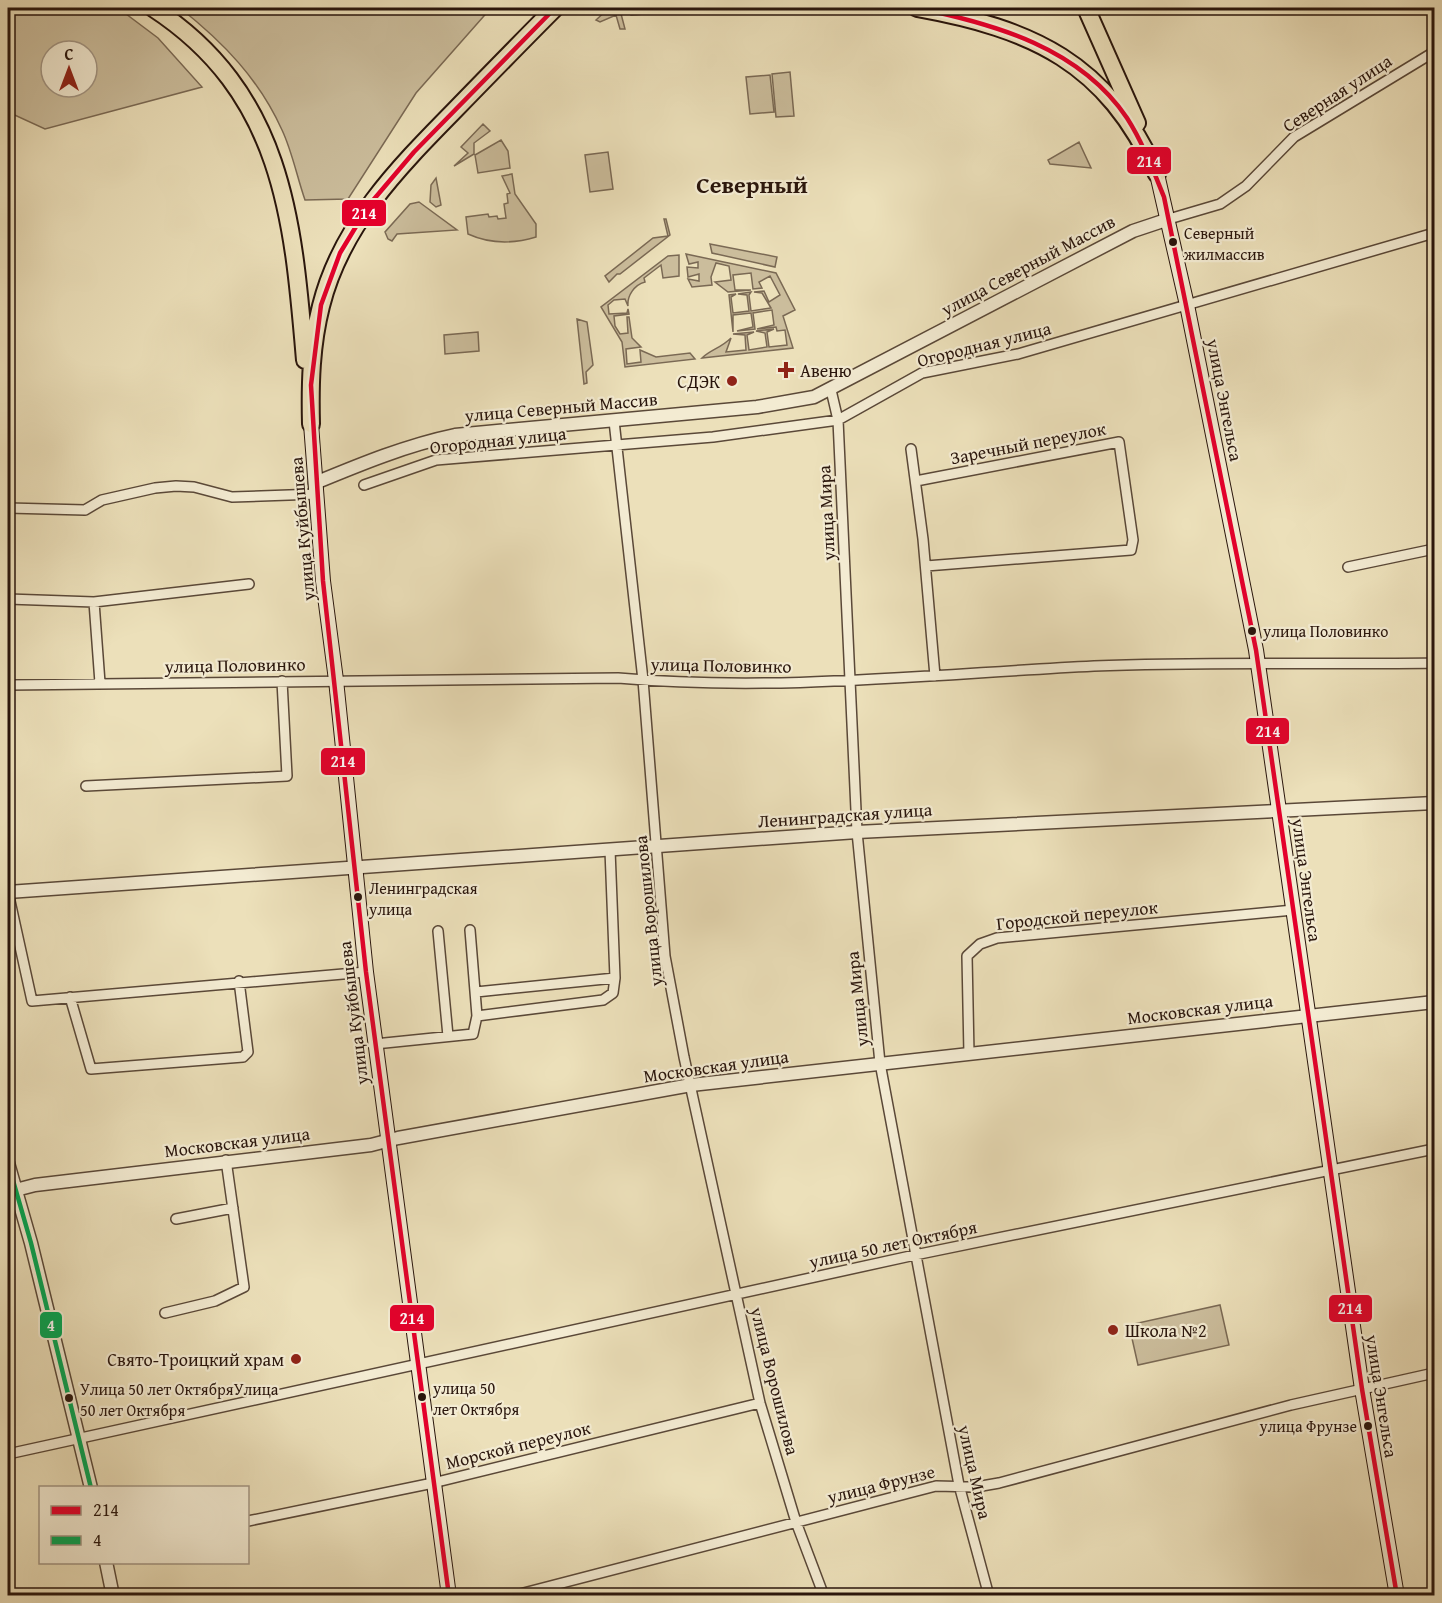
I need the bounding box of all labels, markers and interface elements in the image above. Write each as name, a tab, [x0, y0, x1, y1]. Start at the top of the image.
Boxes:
north arrow	[39, 39, 99, 99]
text: С	[64, 42, 74, 66]
street label: Северная улица	[1277, 47, 1397, 139]
line badge: 214	[1126, 146, 1172, 175]
text: 214	[1137, 149, 1161, 173]
district label: Северный	[696, 167, 808, 202]
line badge: 214	[341, 199, 387, 227]
text: 214	[352, 201, 376, 225]
street label: улица Северный Массив	[935, 208, 1120, 323]
place label: Северный жилмассив	[1184, 221, 1265, 266]
marker: Северный жилмассив	[1167, 236, 1179, 248]
street label: Огородная улица	[914, 314, 1054, 374]
street label: улица Энгельса	[1200, 335, 1250, 464]
place label: Авеню	[800, 357, 852, 384]
marker: Авеню	[777, 361, 795, 379]
place label: СДЭК	[677, 368, 720, 395]
marker: СДЭК	[725, 374, 739, 388]
street label: улица Северный Массив	[462, 385, 659, 429]
street label: Заречный переулок	[948, 415, 1109, 471]
street label: Огородная улица	[428, 419, 568, 461]
street label: улица Куйбышева	[282, 455, 322, 603]
street label: улица Мира	[810, 464, 842, 562]
place label: улица Половинко	[1262, 619, 1388, 643]
marker: улица Половинко	[1246, 625, 1258, 637]
street label: улица Половинко	[163, 650, 306, 680]
street label: улица Половинко	[649, 650, 792, 680]
line badge: 214	[1245, 717, 1290, 745]
text: 214	[1256, 719, 1280, 743]
line badge: 214	[320, 747, 366, 776]
text: 214	[331, 749, 355, 773]
street label: Ленинградская улица	[757, 795, 934, 835]
street label: улица Энгельса	[1285, 816, 1329, 944]
street label: улица Ворошилова	[627, 834, 669, 989]
place label: Ленинградская улица	[368, 876, 478, 921]
marker: Ленинградская улица	[352, 891, 364, 903]
street label: Городской переулок	[995, 893, 1160, 937]
street label: улица Куйбышева	[331, 939, 375, 1087]
street label: улица Мира	[839, 950, 876, 1049]
street label: Московская улица	[1126, 987, 1275, 1031]
street label: Московская улица	[642, 1042, 791, 1090]
street label: Московская улица	[163, 1120, 312, 1164]
street label: улица 50 лет Октября	[806, 1213, 979, 1275]
line badge: 214	[1328, 1294, 1373, 1323]
text: 214	[1338, 1296, 1362, 1320]
street label: улица Ворошилова	[743, 1303, 807, 1458]
line badge: 214	[389, 1304, 435, 1332]
text: 214	[400, 1306, 424, 1330]
line badge: 4	[39, 1311, 63, 1339]
text: 4	[47, 1313, 55, 1337]
place label: Школа №2	[1125, 1317, 1207, 1344]
marker: Школа №2	[1106, 1323, 1120, 1337]
street label: улица Энгельса	[1359, 1332, 1405, 1460]
place label: Свято-Троицкий храм	[107, 1346, 284, 1373]
marker: Свято-Троицкий храм	[289, 1352, 303, 1366]
place label: улица 50 лет Октября	[432, 1376, 519, 1421]
place label: Улица 50 лет ОктябряУлица 50 лет Октября	[80, 1377, 279, 1422]
marker: улица 50 лет Октября	[416, 1391, 428, 1403]
marker: Улица 50 лет ОктябряУлица 50 лет Октября	[63, 1392, 75, 1404]
street label: Морской переулок	[443, 1414, 594, 1476]
place label: улица Фрунзе	[1258, 1414, 1357, 1438]
marker: улица Фрунзе	[1362, 1420, 1374, 1432]
street label: улица Мира	[951, 1421, 999, 1522]
street label: улица Фрунзе	[823, 1458, 938, 1511]
legend	[39, 1486, 249, 1564]
text: 214	[93, 1496, 119, 1523]
text: 4	[93, 1526, 102, 1553]

